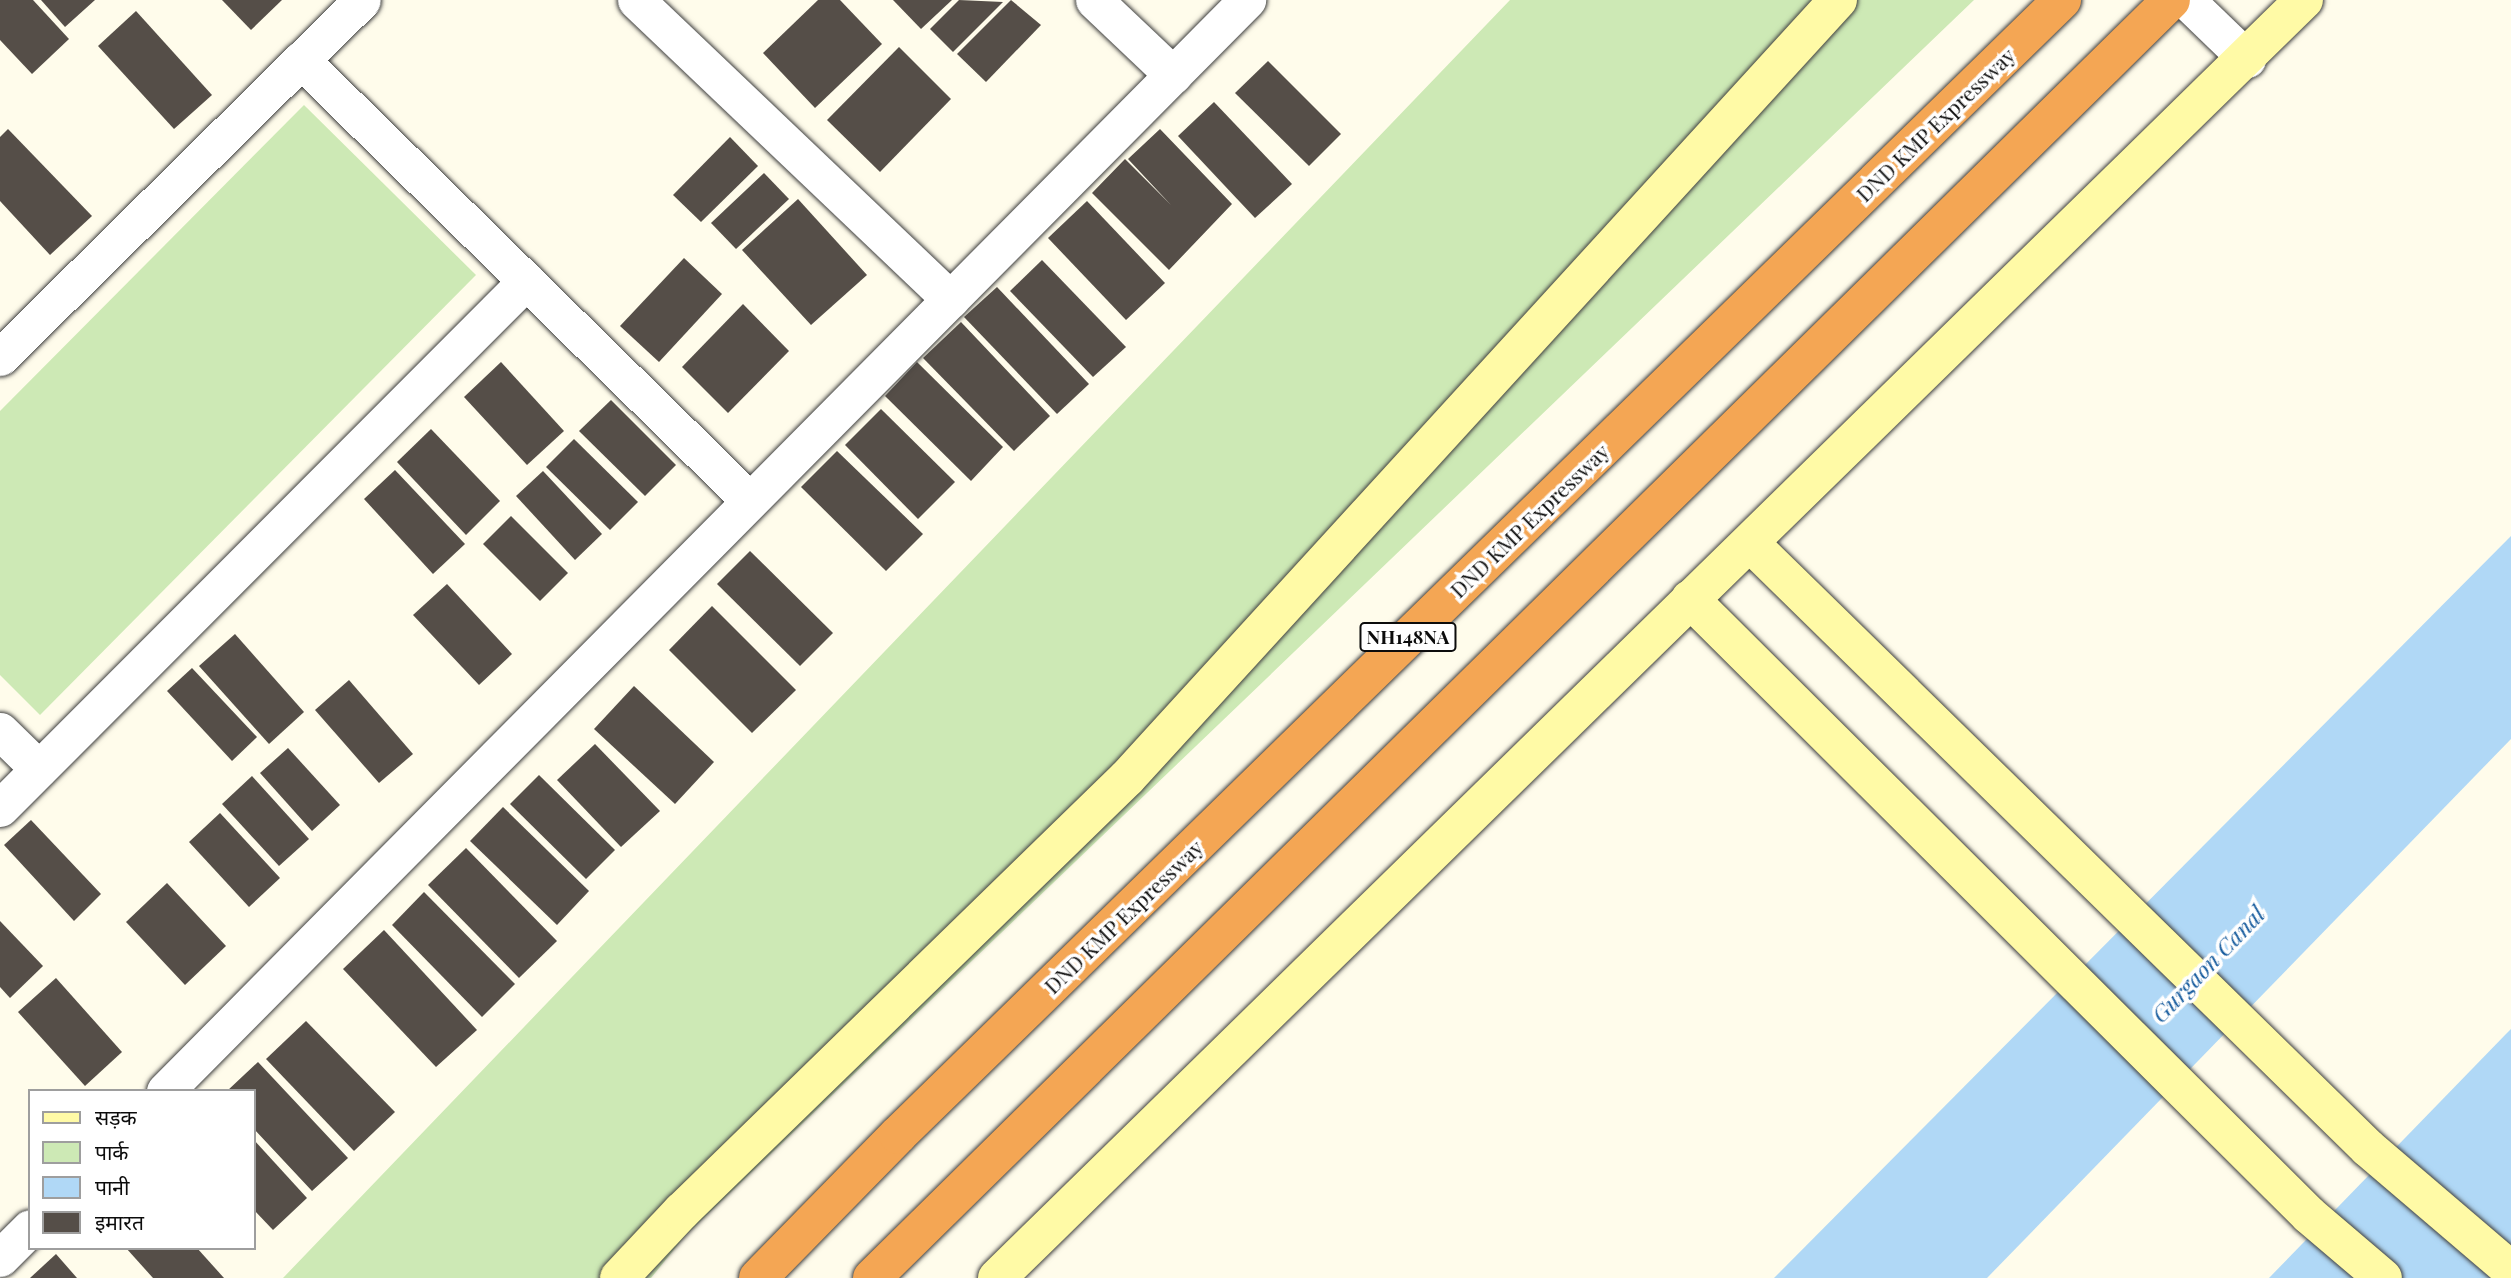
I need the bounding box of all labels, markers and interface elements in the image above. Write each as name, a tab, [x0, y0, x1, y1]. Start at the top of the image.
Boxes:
street label: DND KMP Expressway	[1850, 42, 2020, 206]
street label: DND KMP Expressway	[1444, 438, 1614, 602]
road number: NH148NA	[1359, 622, 1457, 652]
street label: DND KMP Expressway	[1038, 834, 1208, 998]
water label: Gurgaon Canal	[2146, 900, 2270, 1028]
legend	[28, 1089, 256, 1250]
text: सड़क	[95, 1102, 137, 1130]
text: पार्क	[95, 1137, 129, 1165]
text: पानी	[95, 1172, 129, 1200]
text: इमारत	[95, 1207, 144, 1235]

